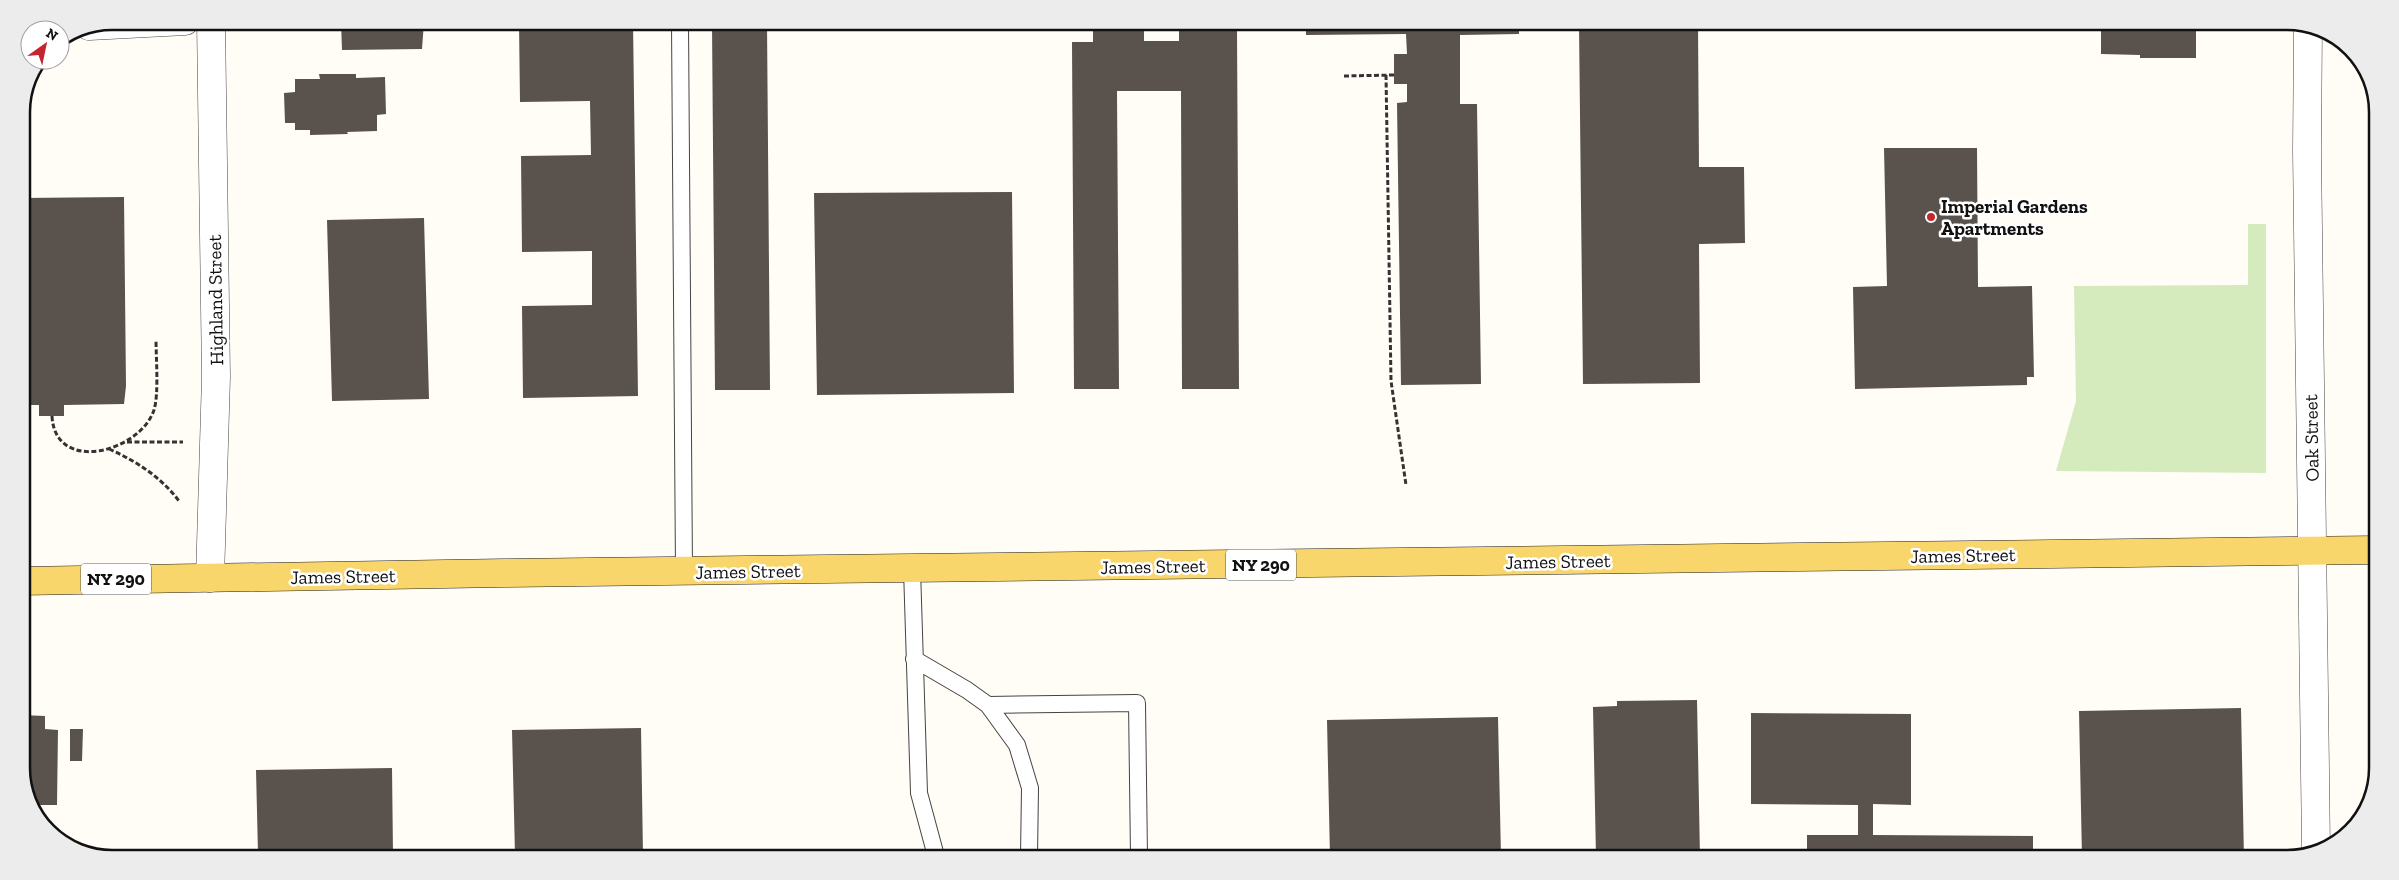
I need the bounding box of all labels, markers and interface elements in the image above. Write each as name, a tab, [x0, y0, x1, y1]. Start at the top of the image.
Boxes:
north arrow	[20, 20, 70, 70]
text: N	[43, 24, 61, 45]
place label: Imperial Gardens Apartments	[1941, 195, 2088, 240]
marker: Imperial Gardens Apartments	[1925, 211, 1937, 223]
street label: Highland Street	[203, 234, 228, 366]
street label: Oak Street	[2299, 394, 2324, 482]
street label: James Street	[1910, 543, 2016, 568]
street label: James Street	[1505, 549, 1611, 574]
road number: NY 290	[1226, 550, 1296, 580]
street label: James Street	[1100, 554, 1206, 579]
street label: James Street	[695, 559, 801, 584]
road number: NY 290	[81, 564, 151, 594]
street label: James Street	[290, 564, 396, 589]

